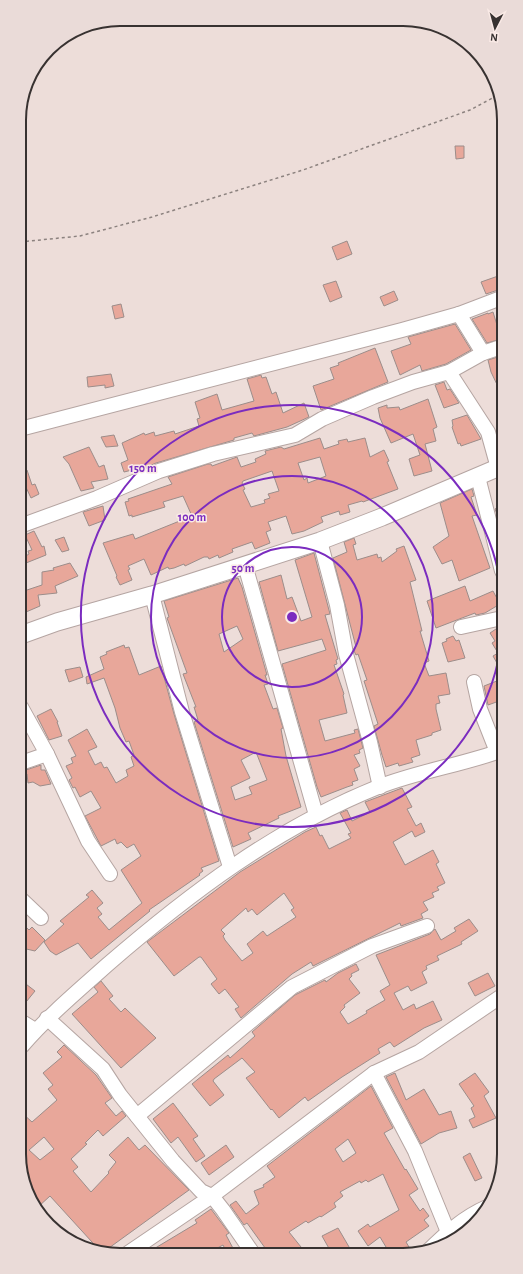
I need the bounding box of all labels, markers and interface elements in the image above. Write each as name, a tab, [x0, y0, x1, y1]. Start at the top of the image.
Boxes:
north arrow	[475, 8, 515, 48]
text: N	[490, 32, 498, 43]
text: 150 m	[129, 462, 157, 474]
text: 100 m	[178, 511, 206, 523]
text: 50 m	[232, 562, 255, 574]
centre of rings	[285, 610, 299, 624]

